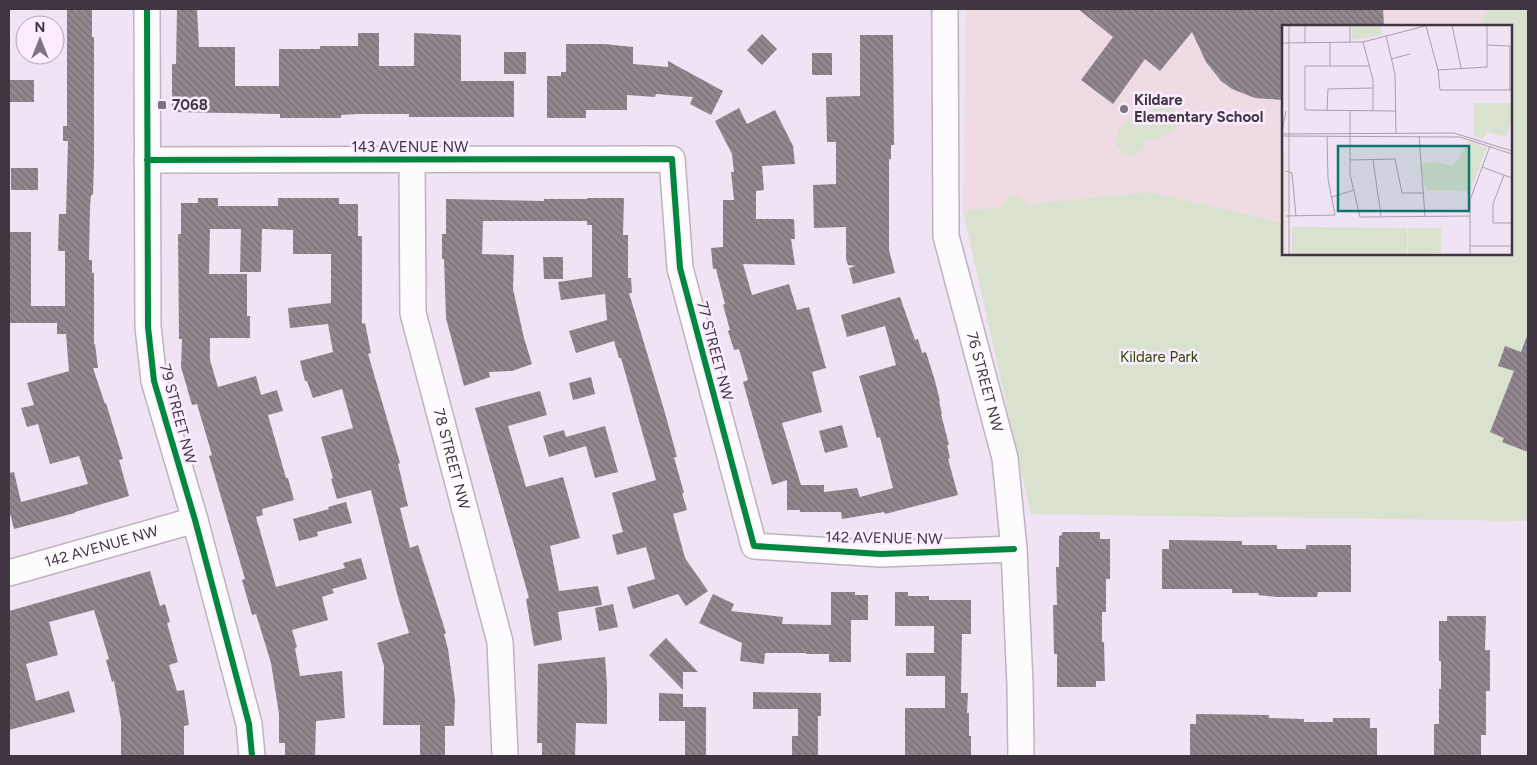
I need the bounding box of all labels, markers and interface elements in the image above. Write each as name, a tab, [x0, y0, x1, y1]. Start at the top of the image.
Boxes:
north arrow	[15, 15, 65, 65]
text: N	[35, 19, 45, 36]
inset map	[1282, 25, 1512, 255]
place label: Kildare Elementary School	[1134, 91, 1264, 126]
place label: 7068	[172, 96, 208, 114]
marker: 7068	[156, 99, 168, 111]
marker: Kildare Elementary School	[1118, 103, 1130, 115]
street label: 143 AVENUE NW	[352, 138, 469, 156]
street label: 77 STREET NW	[693, 299, 737, 403]
street label: 76 STREET NW	[963, 330, 1007, 435]
park label: Kildare Park	[1120, 348, 1199, 366]
street label: 79 STREET NW	[156, 362, 200, 467]
street label: 78 STREET NW	[430, 407, 474, 512]
street label: 142 AVENUE NW	[42, 522, 161, 571]
street label: 142 AVENUE NW	[825, 528, 943, 548]

